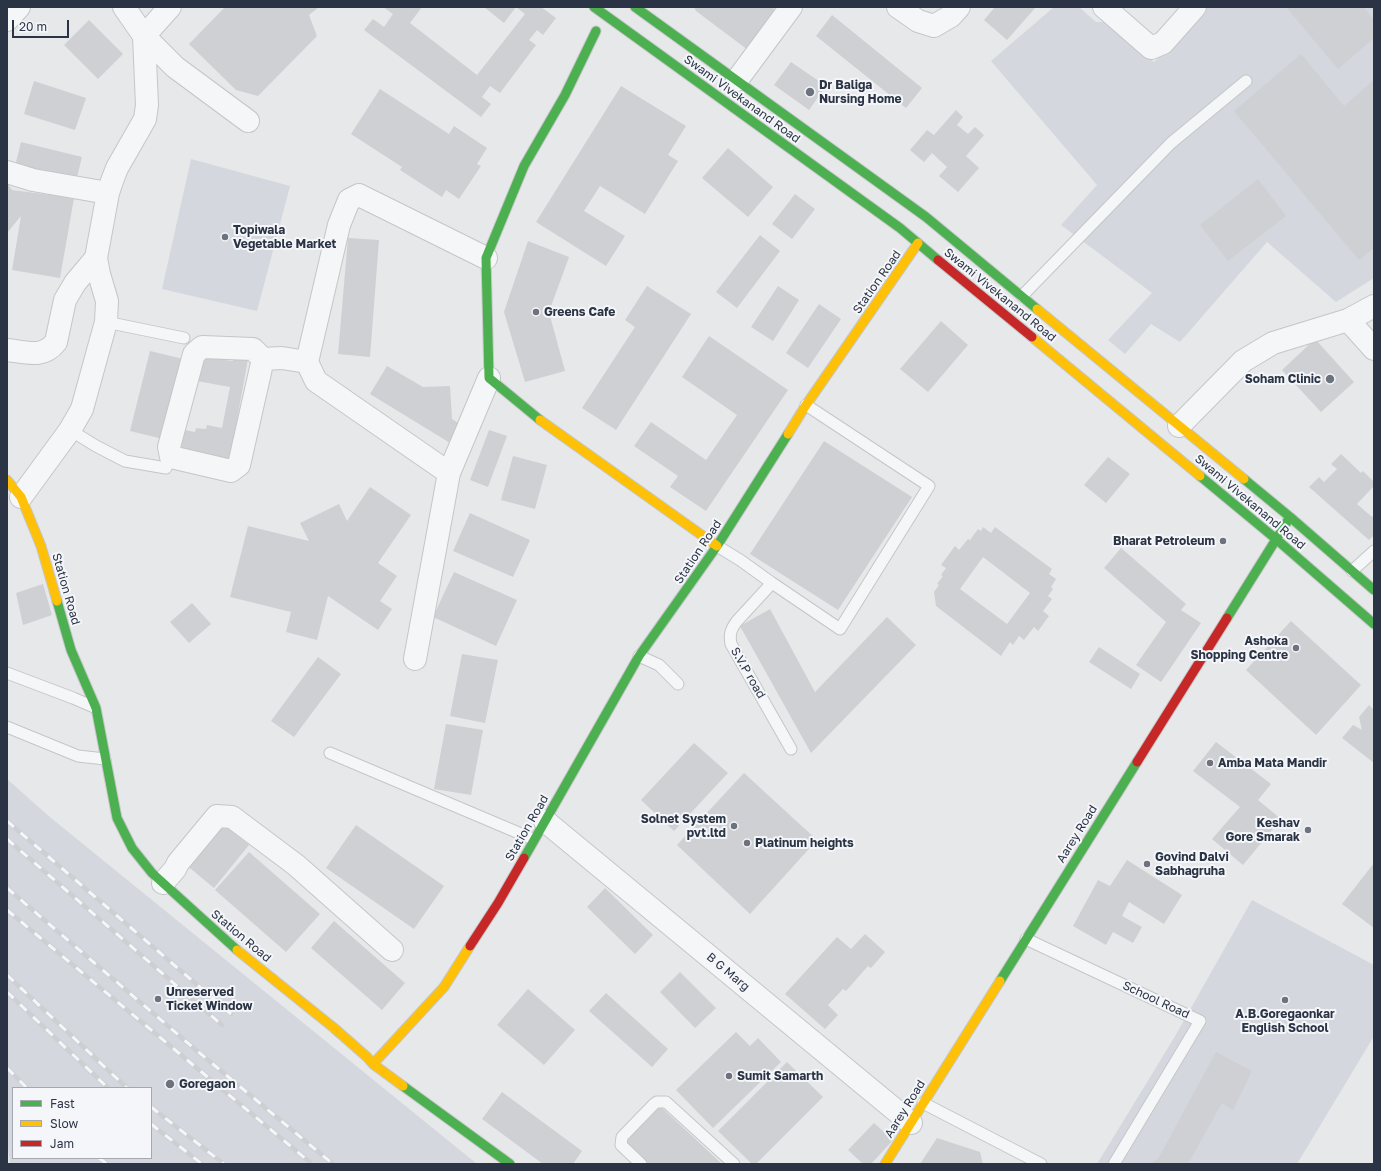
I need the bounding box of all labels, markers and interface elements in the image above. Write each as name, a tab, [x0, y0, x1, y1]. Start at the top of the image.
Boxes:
scale bar	[14, 12, 71, 38]
text: 20 m	[19, 19, 47, 34]
street label: Swami Vivekanand Road	[681, 52, 803, 146]
place label: Dr Baliga Nursing Home	[819, 78, 901, 106]
marker: Dr Baliga Nursing Home	[804, 86, 816, 98]
place label: Topiwala Vegetable Market	[233, 223, 336, 251]
marker: Topiwala Vegetable Market	[220, 232, 230, 242]
street label: Swami Vivekanand Road	[941, 245, 1059, 345]
street label: Station Road	[850, 248, 904, 316]
place label: Greens Cafe	[544, 305, 615, 319]
marker: Greens Cafe	[531, 307, 541, 317]
place label: Soham Clinic	[1245, 372, 1321, 386]
marker: Soham Clinic	[1324, 373, 1336, 385]
street label: Swami Vivekanand Road	[1192, 451, 1308, 553]
street label: Station Road	[671, 517, 725, 587]
place label: Bharat Petroleum	[1113, 534, 1215, 548]
marker: Bharat Petroleum	[1218, 536, 1228, 546]
street label: Station Road	[49, 551, 83, 627]
place label: Ashoka Shopping Centre	[1191, 634, 1288, 662]
marker: Ashoka Shopping Centre	[1291, 643, 1301, 653]
street label: S.V.P road	[728, 645, 768, 701]
place label: Amba Mata Mandir	[1218, 756, 1327, 770]
marker: Amba Mata Mandir	[1205, 758, 1215, 768]
street label: Station Road	[502, 792, 552, 864]
street label: Aarey Road	[1054, 803, 1100, 865]
place label: Solnet System pvt.ltd	[641, 812, 726, 840]
place label: Keshav Gore Smarak	[1225, 816, 1300, 844]
marker: Solnet System pvt.ltd	[729, 821, 739, 831]
marker: Keshav Gore Smarak	[1303, 825, 1313, 835]
place label: Platinum heights	[755, 836, 854, 850]
marker: Platinum heights	[742, 838, 752, 848]
place label: Govind Dalvi Sabhagruha	[1155, 850, 1229, 878]
marker: Govind Dalvi Sabhagruha	[1142, 859, 1152, 869]
street label: Station Road	[208, 907, 274, 965]
street label: B G Marg	[704, 950, 752, 994]
street label: School Road	[1120, 978, 1192, 1022]
place label: Unreserved Ticket Window	[166, 985, 253, 1013]
marker: Unreserved Ticket Window	[153, 994, 163, 1004]
marker: A.B.Goregaonkar English School	[1280, 995, 1290, 1005]
place label: A.B.Goregaonkar English School	[1235, 1007, 1335, 1035]
place label: Sumit Samarth	[737, 1069, 823, 1083]
marker: Sumit Samarth	[724, 1071, 734, 1081]
place label: Goregaon	[179, 1077, 235, 1091]
marker: Goregaon	[164, 1078, 176, 1090]
street label: Aarey Road	[882, 1078, 928, 1140]
legend	[12, 1087, 152, 1159]
text: Fast	[50, 1096, 75, 1111]
text: Slow	[50, 1116, 78, 1131]
text: Jam	[50, 1136, 74, 1151]

